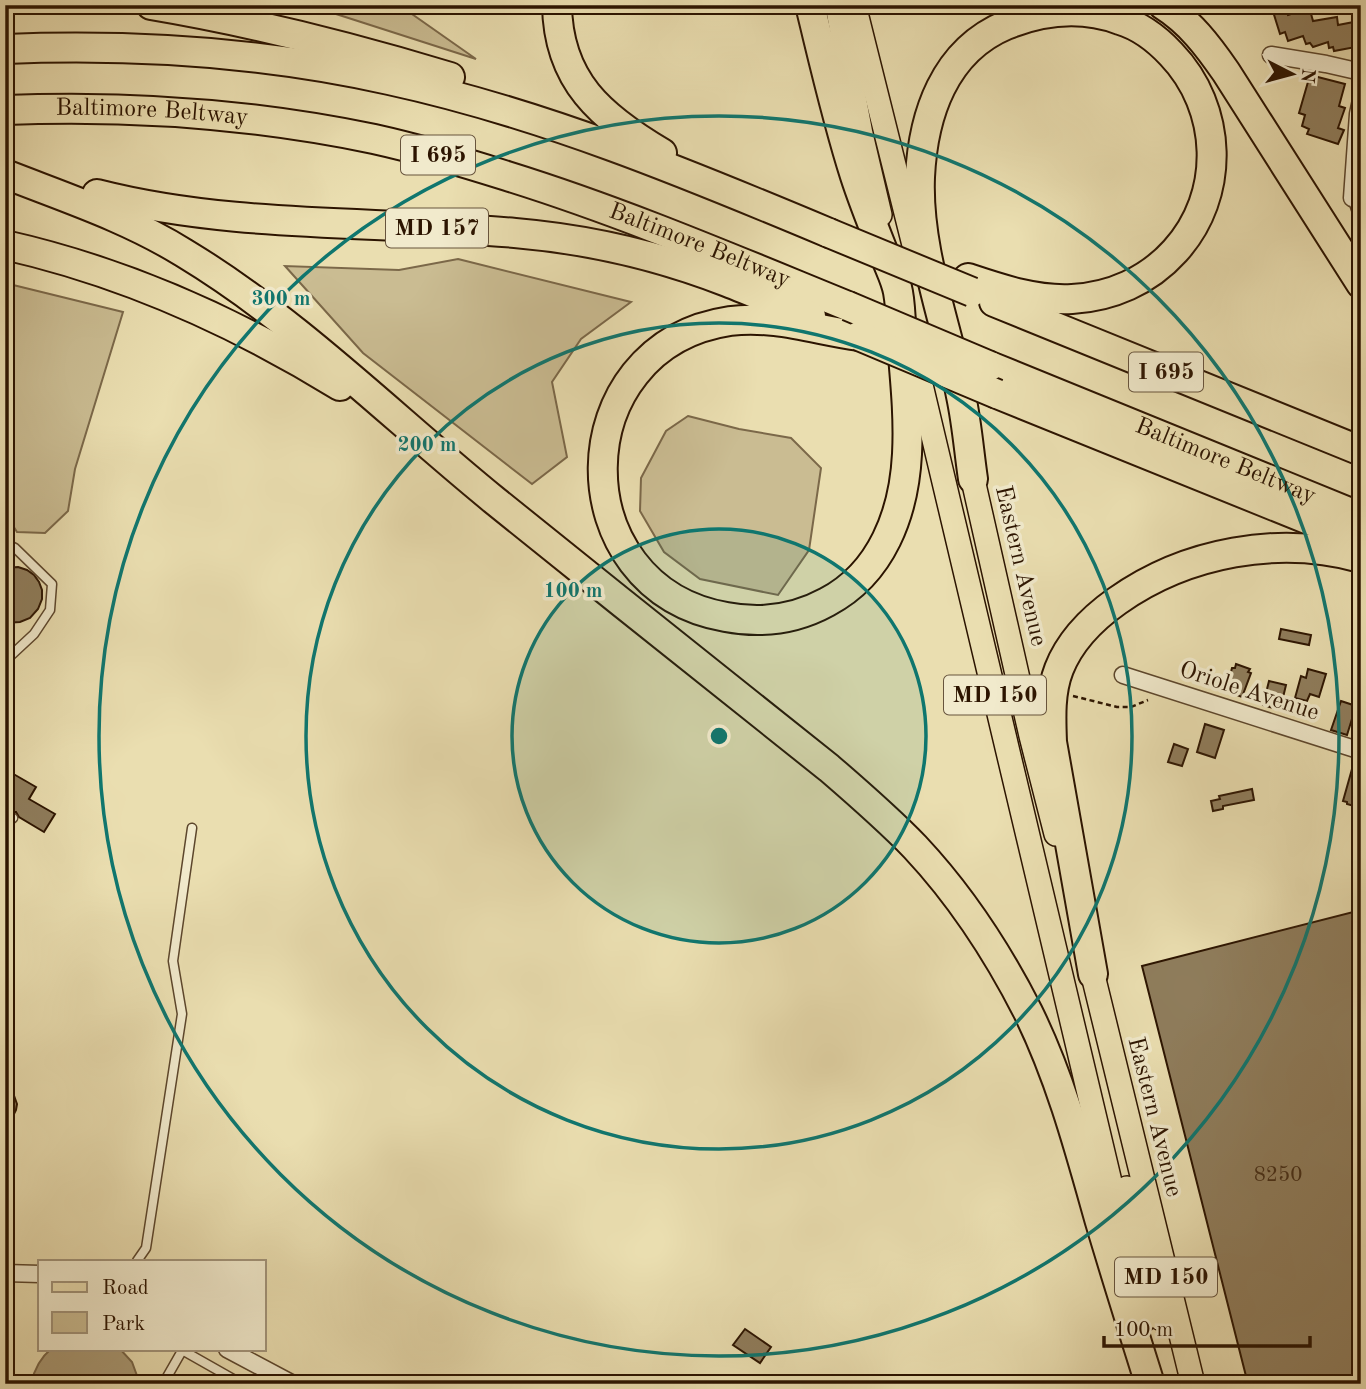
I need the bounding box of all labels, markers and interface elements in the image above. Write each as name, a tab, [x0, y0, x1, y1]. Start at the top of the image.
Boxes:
north arrow	[1258, 38, 1328, 108]
text: N	[1296, 67, 1317, 84]
street label: Baltimore Beltway	[55, 97, 250, 131]
road number: I 695	[401, 136, 475, 174]
street label: Baltimore Beltway	[605, 200, 794, 293]
road number: MD 157	[386, 208, 488, 247]
text: 300 m	[251, 289, 311, 310]
road number: I 695	[1129, 352, 1203, 392]
street label: Baltimore Beltway	[1131, 414, 1319, 509]
text: 200 m	[397, 435, 457, 456]
street label: Eastern Avenue	[990, 483, 1050, 649]
text: 100 m	[543, 581, 603, 602]
street label: Oriole Avenue	[1176, 658, 1322, 726]
road number: MD 150	[944, 676, 1046, 715]
centre of rings	[707, 724, 731, 748]
street label: Eastern Avenue	[1123, 1035, 1185, 1199]
house number: 8250	[1254, 1165, 1302, 1186]
road number: MD 150	[1115, 1258, 1217, 1296]
legend	[38, 1260, 266, 1350]
text: Road	[102, 1278, 149, 1299]
scale bar	[1104, 1305, 1310, 1349]
text: Park	[102, 1314, 145, 1335]
text: 100 m	[1114, 1320, 1173, 1341]

